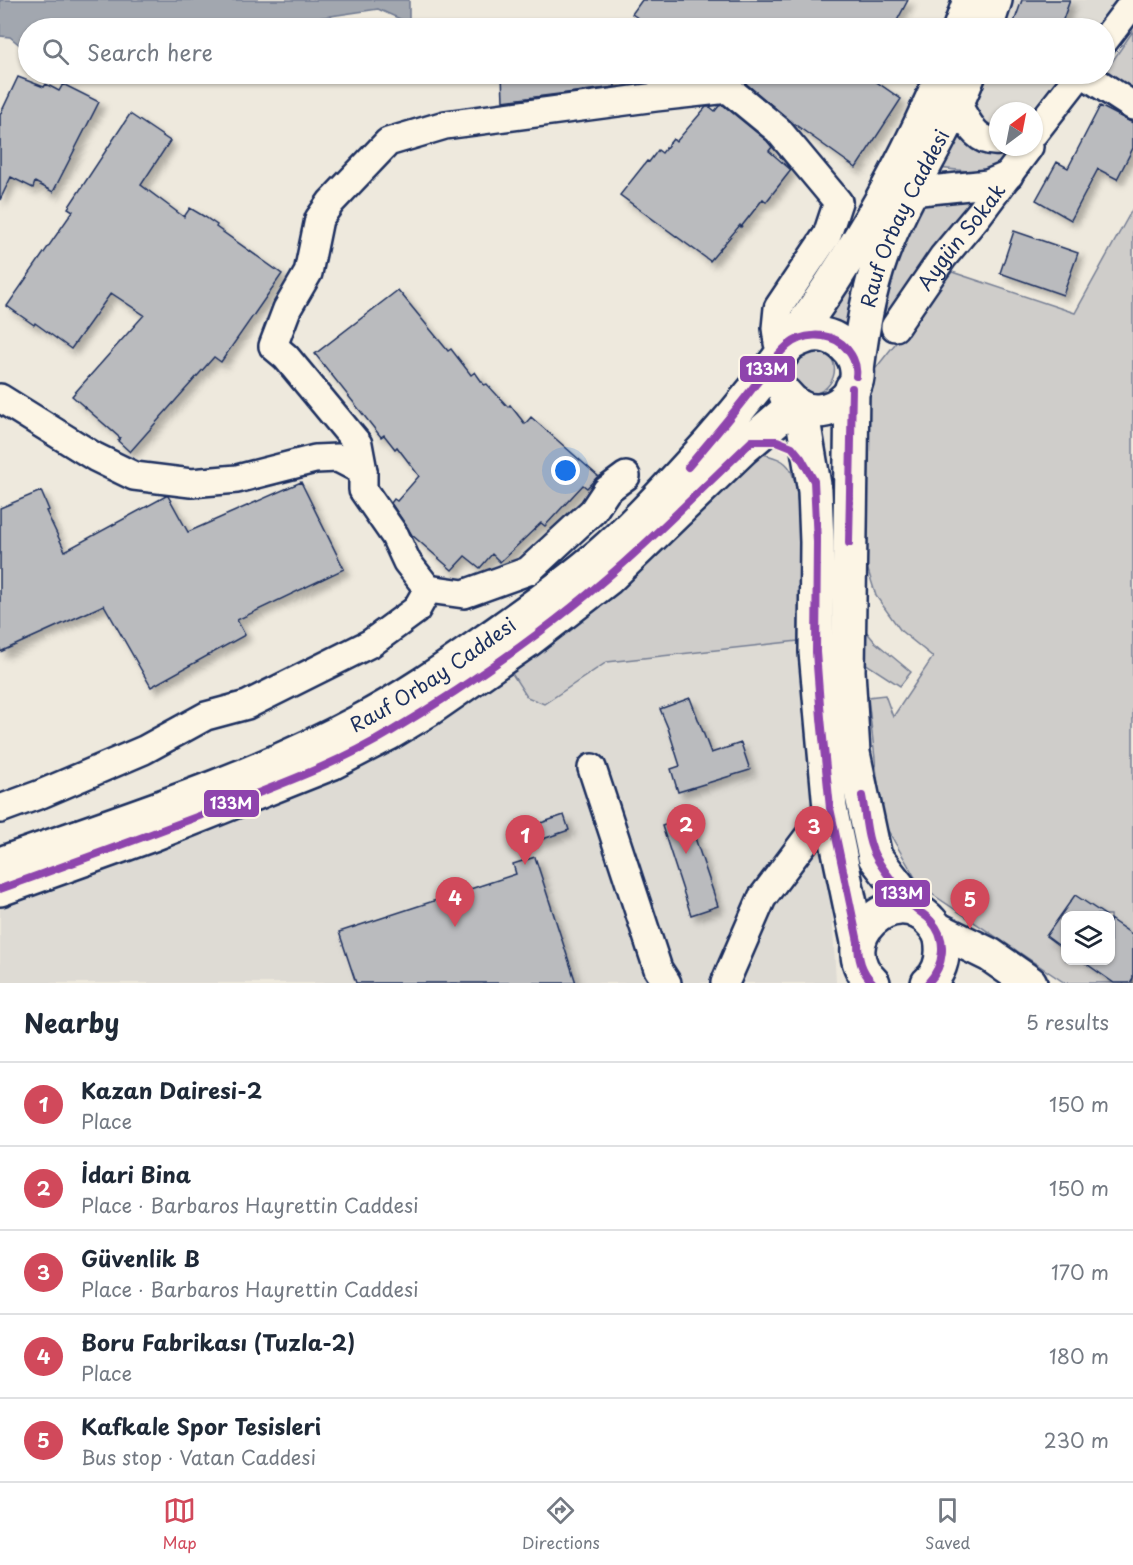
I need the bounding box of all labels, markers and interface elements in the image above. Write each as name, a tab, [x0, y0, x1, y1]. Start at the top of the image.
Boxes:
search box	[18, 18, 1115, 84]
icon: search	[39, 35, 72, 68]
text: Search here	[87, 35, 213, 68]
north arrow	[989, 102, 1043, 156]
street label: Rauf Orbay Caddesi	[852, 124, 956, 311]
street label: Aygün Sokak	[910, 177, 1012, 296]
line badge: 133M	[739, 355, 796, 383]
text: 133M	[746, 356, 788, 380]
your location	[551, 456, 580, 485]
street label: Rauf Orbay Caddesi	[344, 609, 522, 739]
line badge: 133M	[203, 789, 260, 818]
text: 133M	[210, 790, 252, 814]
pin: 2	[666, 804, 706, 854]
pin: 3	[794, 806, 834, 856]
pin: 1	[506, 816, 544, 865]
pin: 4	[436, 878, 474, 927]
line badge: 133M	[874, 879, 931, 908]
text: 133M	[881, 880, 923, 904]
pin: 5	[950, 880, 990, 929]
map controls	[1061, 911, 1115, 965]
button: layers	[1061, 911, 1115, 965]
text: Nearby	[24, 1003, 119, 1042]
text: 5 results	[1026, 1007, 1109, 1037]
text: Kazan Dairesi-2	[81, 1073, 262, 1106]
text: 1	[39, 1089, 48, 1119]
text: 150 m	[1049, 1089, 1109, 1119]
text: Place	[81, 1106, 132, 1136]
text: İdari Bina	[81, 1157, 191, 1190]
text: 2	[36, 1173, 51, 1203]
text: 150 m	[1049, 1173, 1109, 1203]
text: Place · Barbaros Hayrettin Caddesi	[81, 1190, 419, 1220]
text: Güvenlik B	[81, 1241, 200, 1274]
text: 3	[37, 1257, 50, 1287]
text: 170 m	[1051, 1257, 1109, 1287]
text: Place · Barbaros Hayrettin Caddesi	[81, 1274, 419, 1304]
text: Boru Fabrikası (Tuzla-2)	[81, 1325, 355, 1358]
text: 4	[37, 1341, 50, 1371]
text: 180 m	[1049, 1341, 1109, 1371]
text: Place	[81, 1358, 132, 1388]
text: Kafkale Spor Tesisleri	[81, 1409, 321, 1442]
text: 5	[37, 1425, 50, 1455]
text: 230 m	[1044, 1425, 1109, 1455]
text: Bus stop · Vatan Caddesi	[81, 1442, 316, 1472]
tab: Map	[163, 1494, 197, 1554]
tab: Directions	[522, 1494, 600, 1554]
tab: Saved	[925, 1494, 970, 1554]

